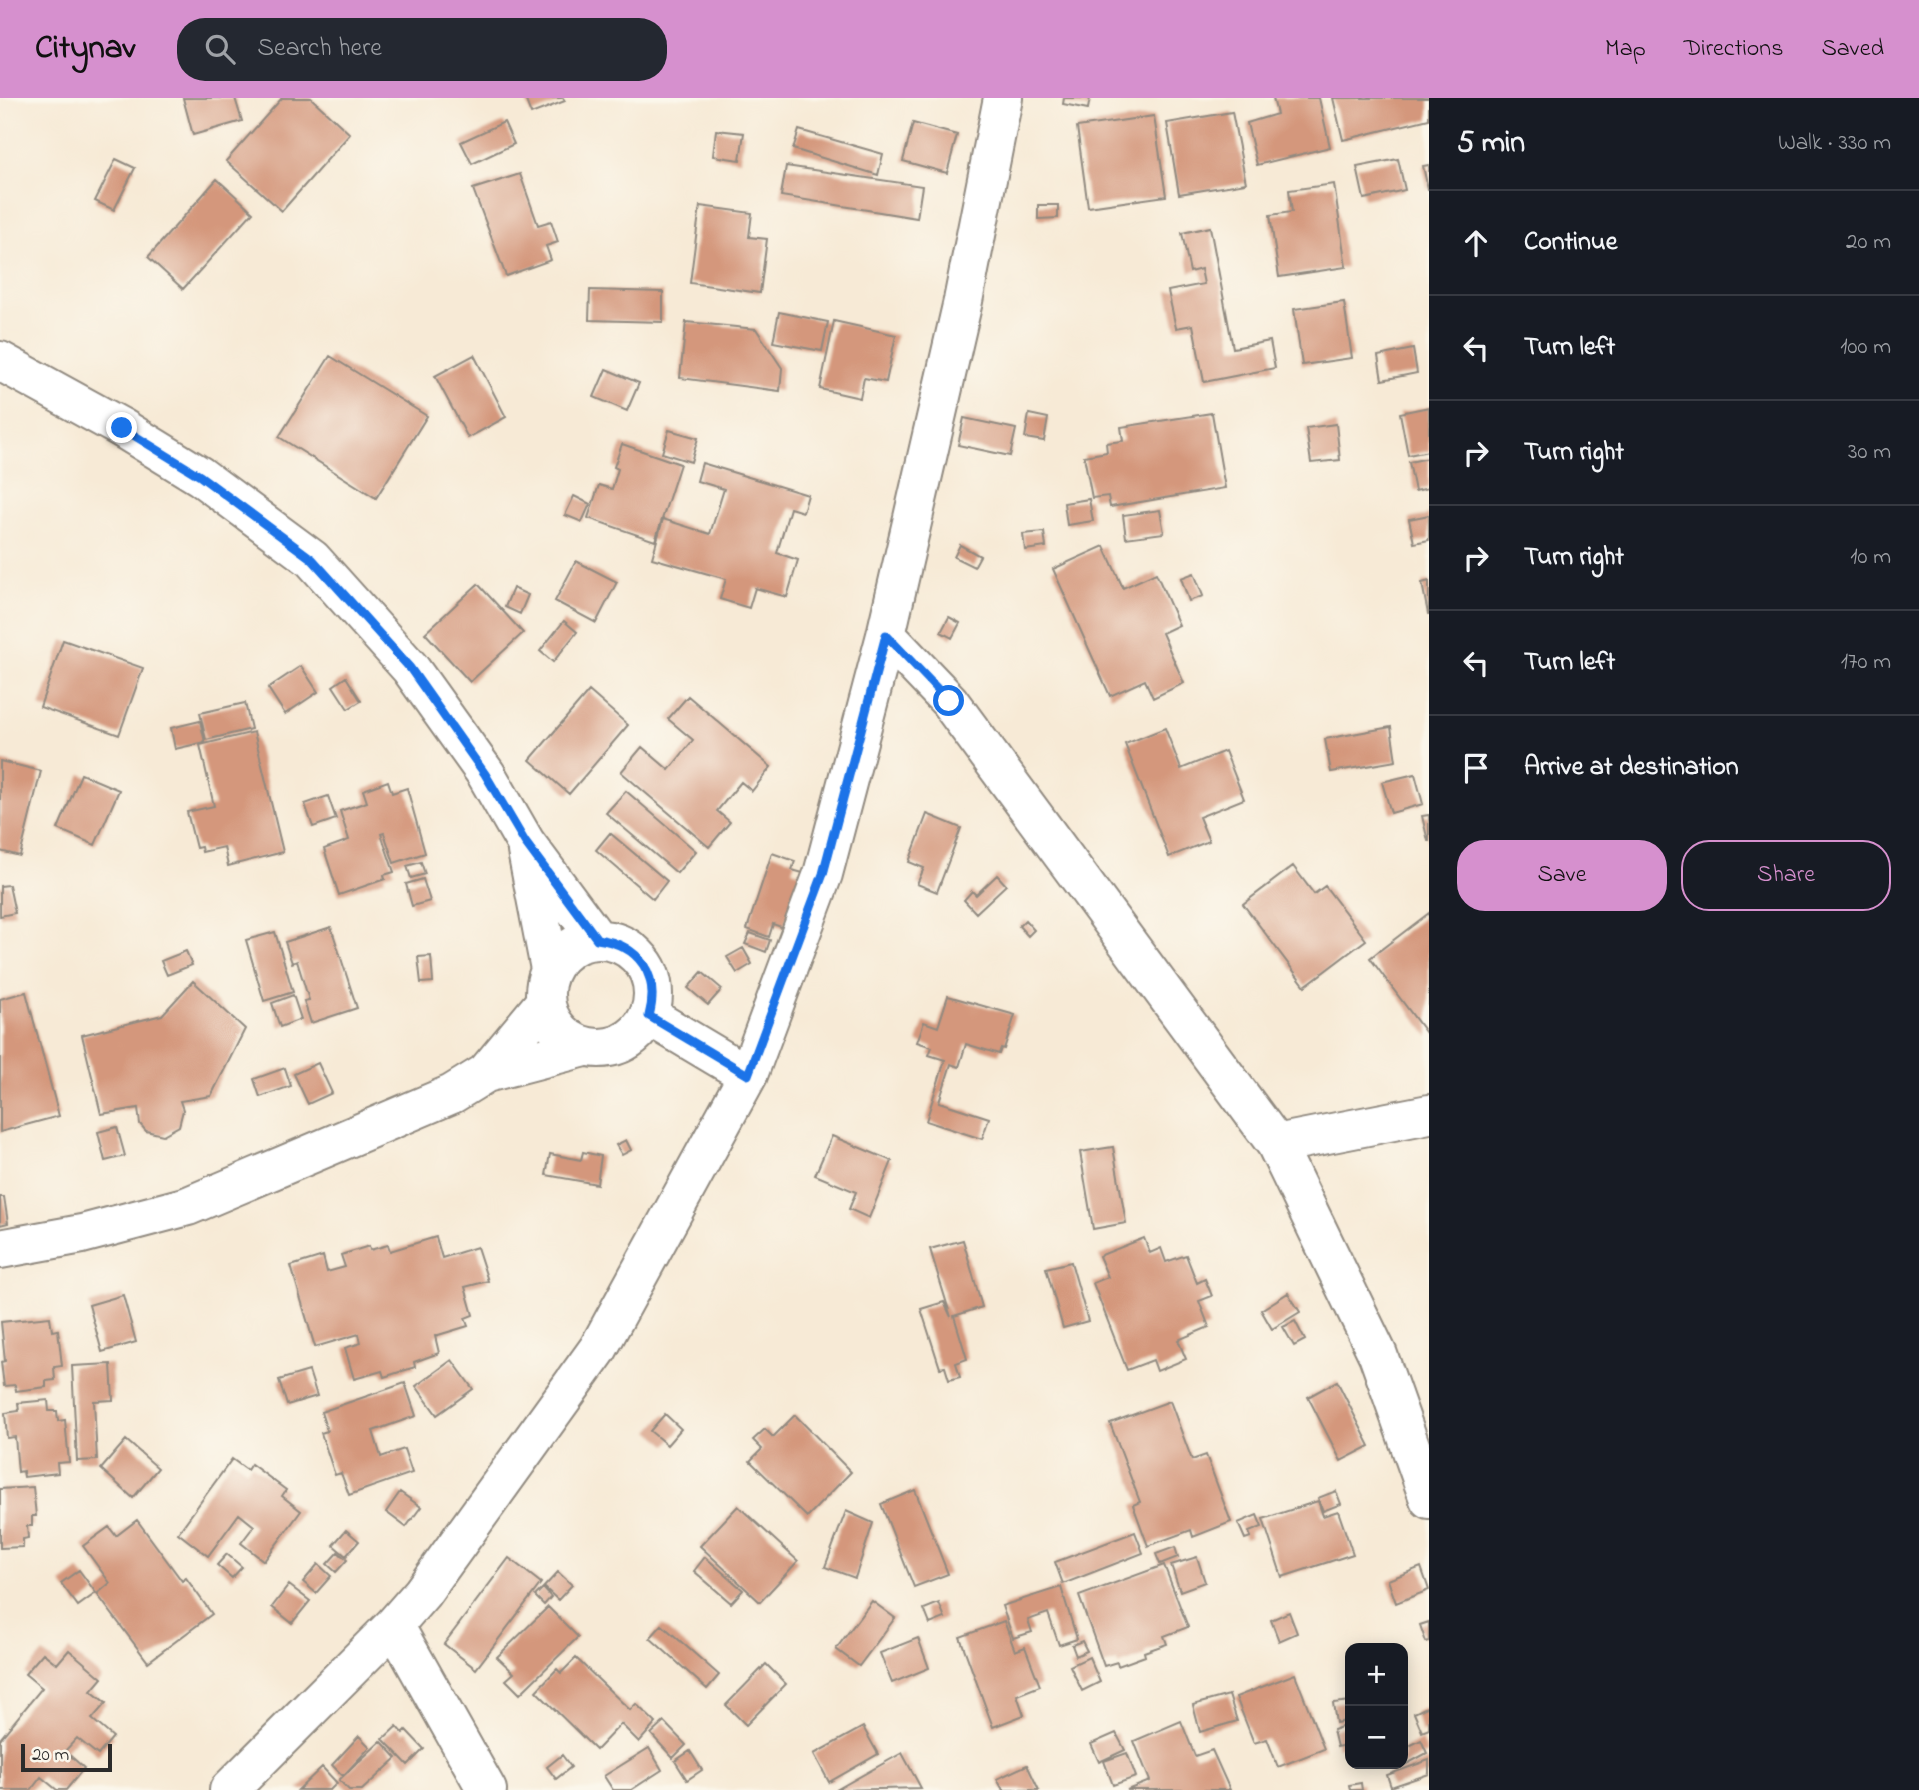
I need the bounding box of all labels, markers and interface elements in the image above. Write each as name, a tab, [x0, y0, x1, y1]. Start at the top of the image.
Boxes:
search box	[177, 18, 667, 81]
text: Citynav	[35, 25, 135, 73]
icon: search	[201, 30, 239, 68]
text: Search here	[257, 30, 382, 68]
text: Map	[1605, 32, 1646, 67]
text: Directions	[1684, 32, 1783, 67]
text: Saved	[1821, 32, 1884, 67]
text: 5 min	[1457, 122, 1525, 166]
text: Walk · 330 m	[1778, 127, 1891, 160]
icon: ahead	[1457, 224, 1495, 262]
text: Continue	[1524, 224, 1617, 262]
text: 20 m	[1846, 226, 1891, 259]
icon: left	[1457, 329, 1495, 367]
text: Turn left	[1524, 329, 1615, 367]
text: 100 m	[1840, 331, 1891, 364]
route end	[106, 412, 137, 443]
icon: right	[1457, 434, 1495, 472]
text: Turn right	[1524, 434, 1624, 472]
text: 30 m	[1848, 436, 1891, 469]
icon: right	[1457, 539, 1495, 577]
text: Turn right	[1524, 539, 1624, 577]
text: 10 m	[1850, 541, 1891, 574]
icon: left	[1457, 644, 1495, 682]
text: Turn left	[1524, 644, 1615, 682]
text: 170 m	[1841, 646, 1891, 679]
route start	[933, 685, 964, 716]
icon: arrive	[1457, 749, 1495, 787]
text: Arrive at destination	[1524, 749, 1739, 787]
button: Save	[1457, 840, 1667, 911]
button: Share	[1681, 840, 1891, 911]
map controls	[1345, 1643, 1408, 1769]
button: +	[1345, 1643, 1408, 1706]
button: −	[1345, 1706, 1408, 1769]
scale bar	[21, 1741, 112, 1773]
text: 20 m	[32, 1742, 69, 1769]

